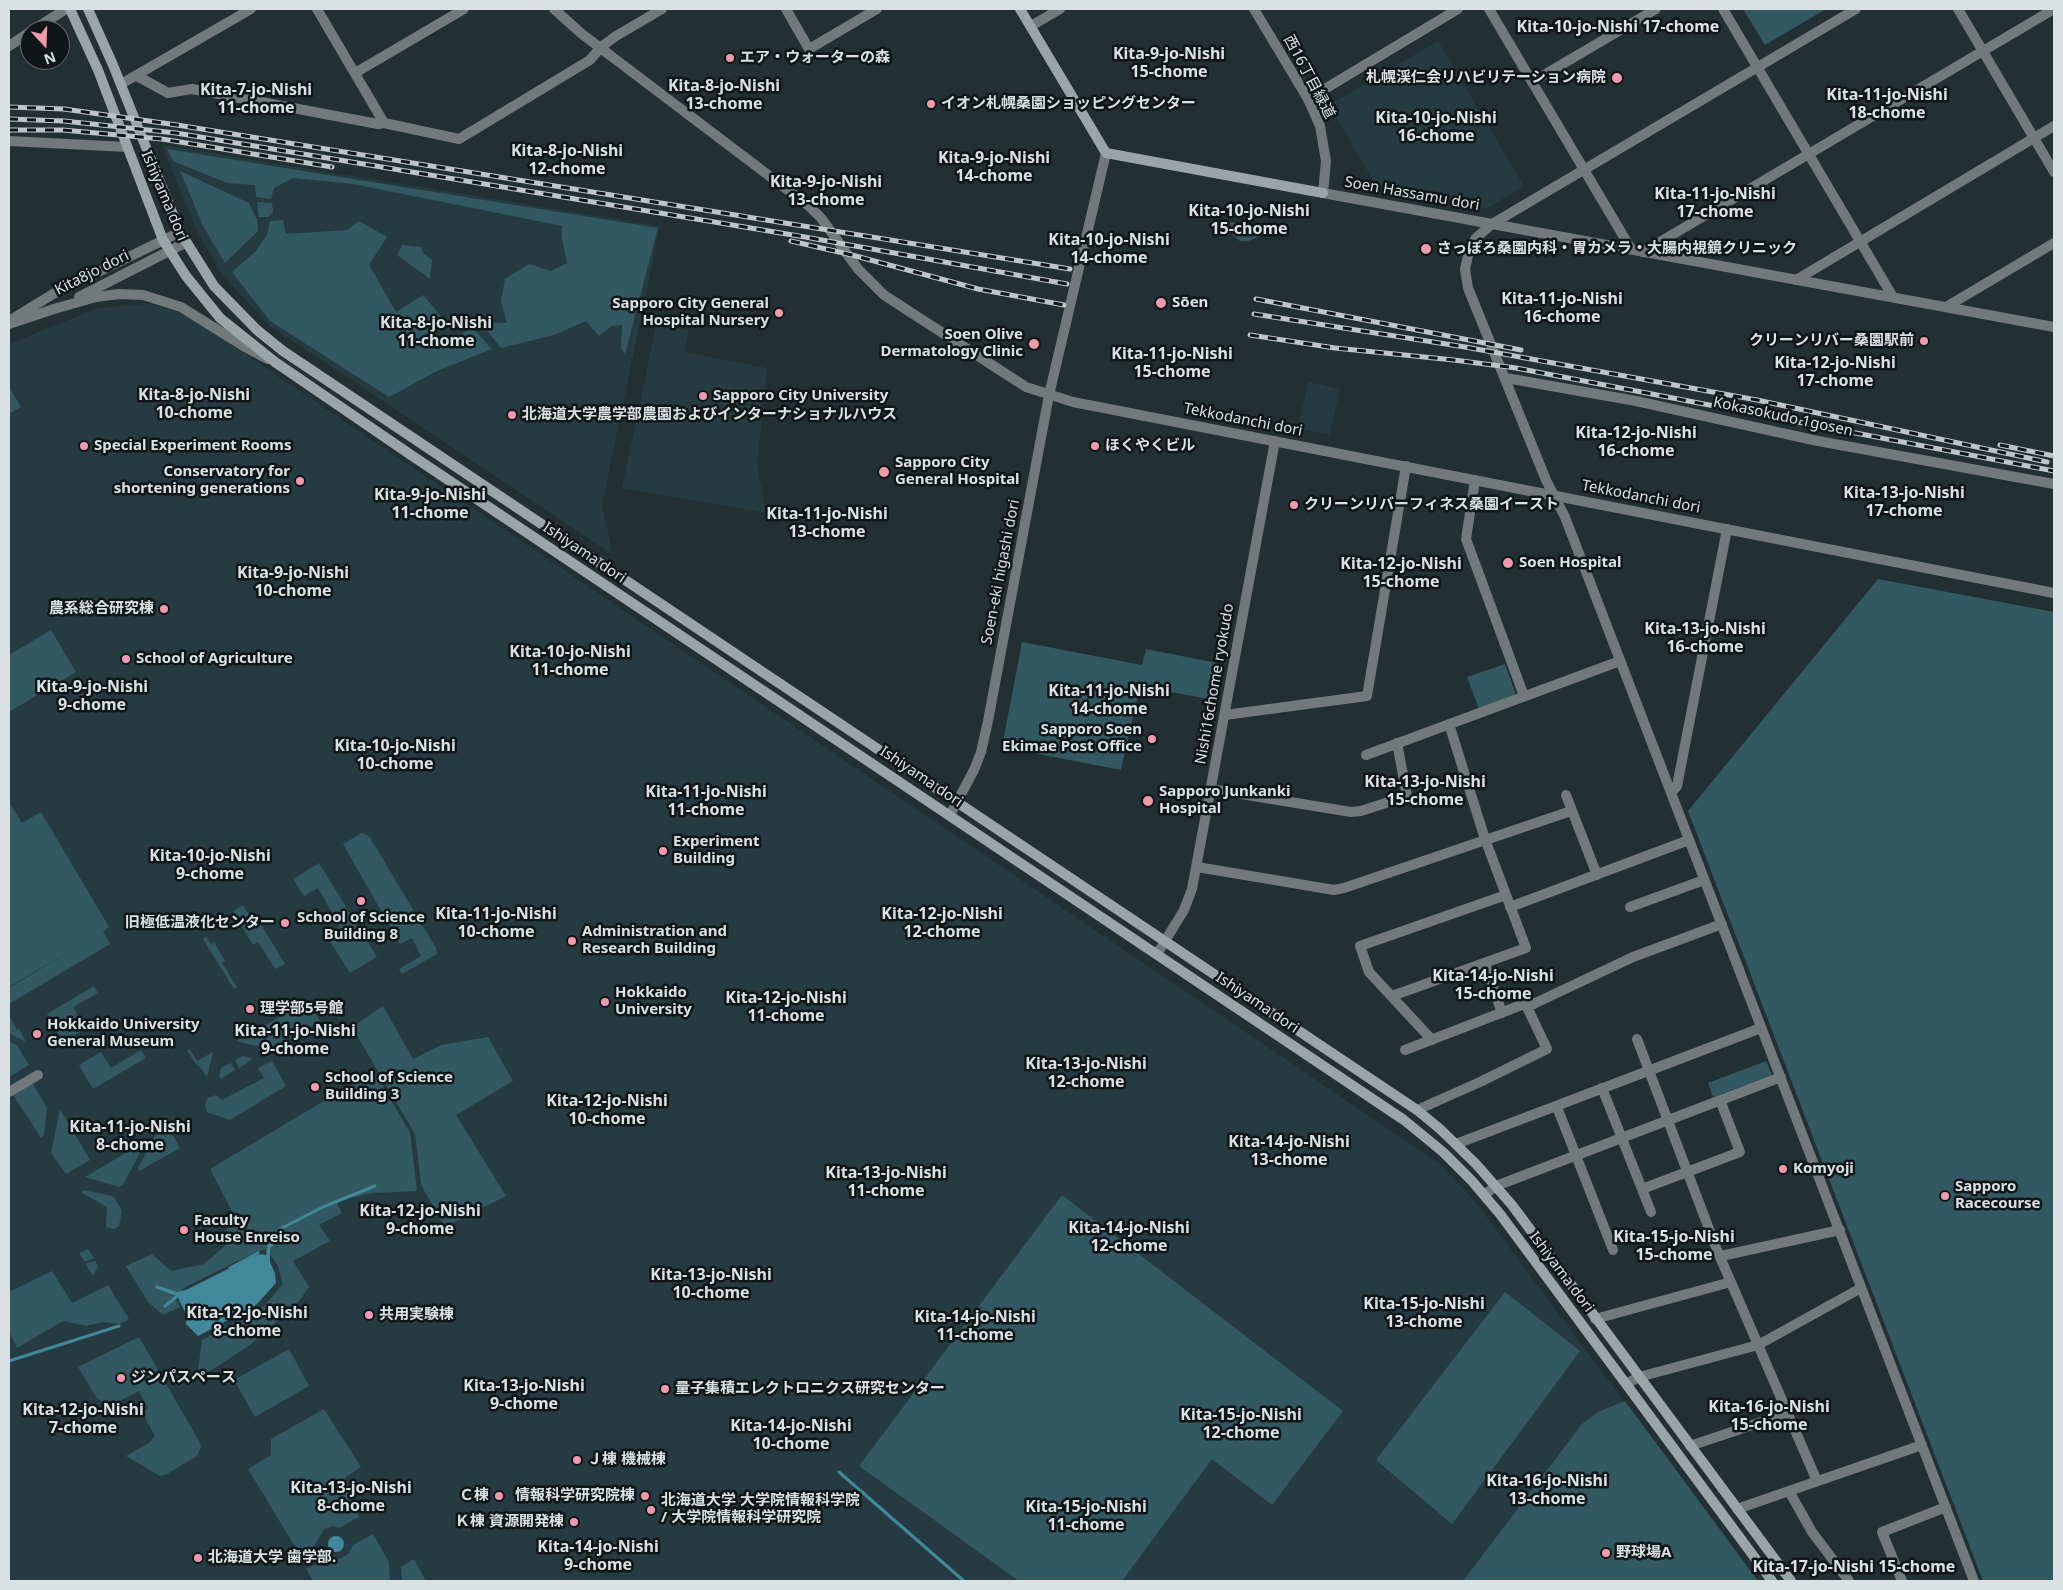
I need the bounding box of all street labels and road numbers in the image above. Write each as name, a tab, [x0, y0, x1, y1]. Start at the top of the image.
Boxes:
street label: 西16丁目緑道	[1279, 32, 1339, 122]
street label: Ishiyama dori	[137, 148, 191, 244]
street label: Soen Hassamu dori	[1343, 173, 1481, 215]
street label: Kita8jo dori	[52, 247, 132, 299]
street label: Kokasokudo 1gosen	[1712, 393, 1854, 441]
street label: Tekkodanchi dori	[1182, 400, 1304, 440]
street label: Tekkodanchi dori	[1580, 477, 1702, 517]
street label: Soen-eki higashi dori	[978, 498, 1024, 646]
street label: Ishiyama dori	[539, 519, 629, 587]
street label: Nishi16chome ryokudo	[1192, 602, 1238, 766]
street label: Ishiyama dori	[876, 743, 966, 811]
street label: Ishiyama dori	[1212, 969, 1302, 1037]
street label: Ishiyama dori	[1525, 1228, 1597, 1316]

